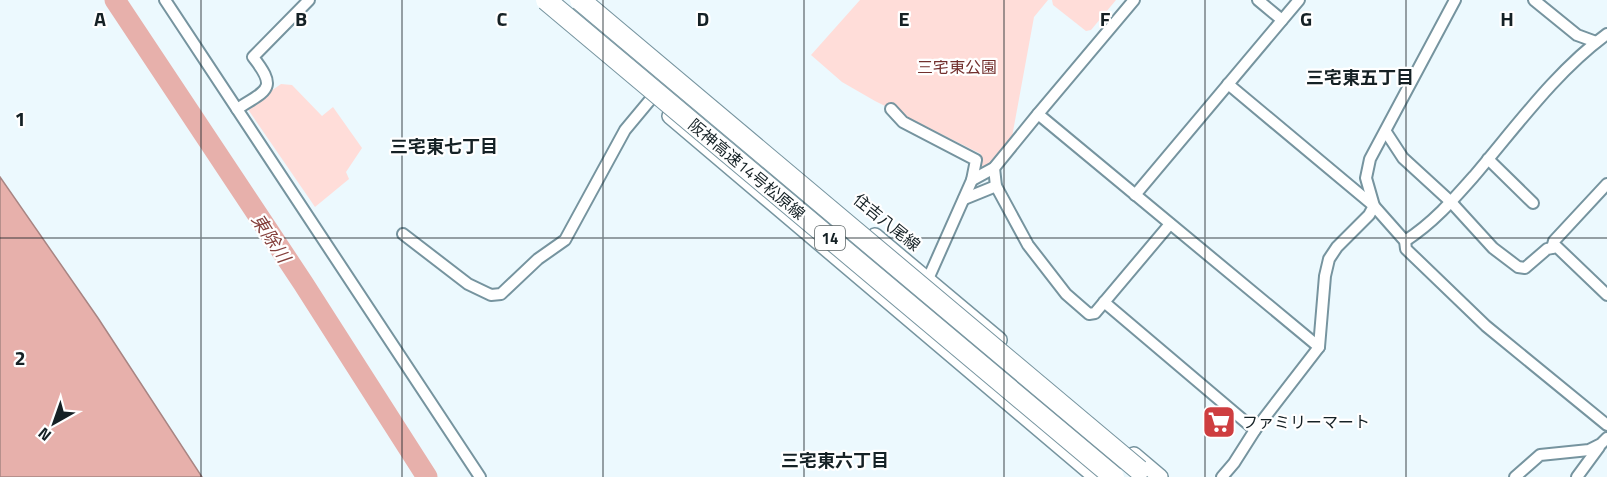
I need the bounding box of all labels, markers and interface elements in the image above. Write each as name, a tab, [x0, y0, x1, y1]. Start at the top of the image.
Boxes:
text: A	[94, 3, 106, 34]
text: B	[295, 3, 307, 34]
text: C	[497, 3, 508, 34]
text: D	[697, 3, 709, 34]
text: E	[898, 3, 910, 34]
text: F	[1100, 3, 1111, 34]
text: G	[1300, 3, 1312, 34]
text: H	[1500, 3, 1514, 34]
park label: 三宅東公園	[917, 55, 997, 79]
district label: 三宅東五丁目	[1306, 64, 1414, 91]
text: 1	[14, 103, 26, 134]
street label: 阪神高速14号松原線	[683, 113, 811, 225]
district label: 三宅東七丁目	[390, 133, 498, 160]
street label: 住吉八尾線	[848, 187, 926, 257]
water label: 東除川	[245, 208, 298, 270]
road number: 14	[815, 226, 845, 250]
text: 2	[14, 342, 26, 373]
north arrow	[24, 393, 84, 453]
supermarket icon: ファミリーマート	[1201, 404, 1237, 440]
place label: ファミリーマート	[1242, 410, 1370, 434]
text: N	[32, 422, 56, 447]
district label: 三宅東六丁目	[781, 447, 889, 474]

